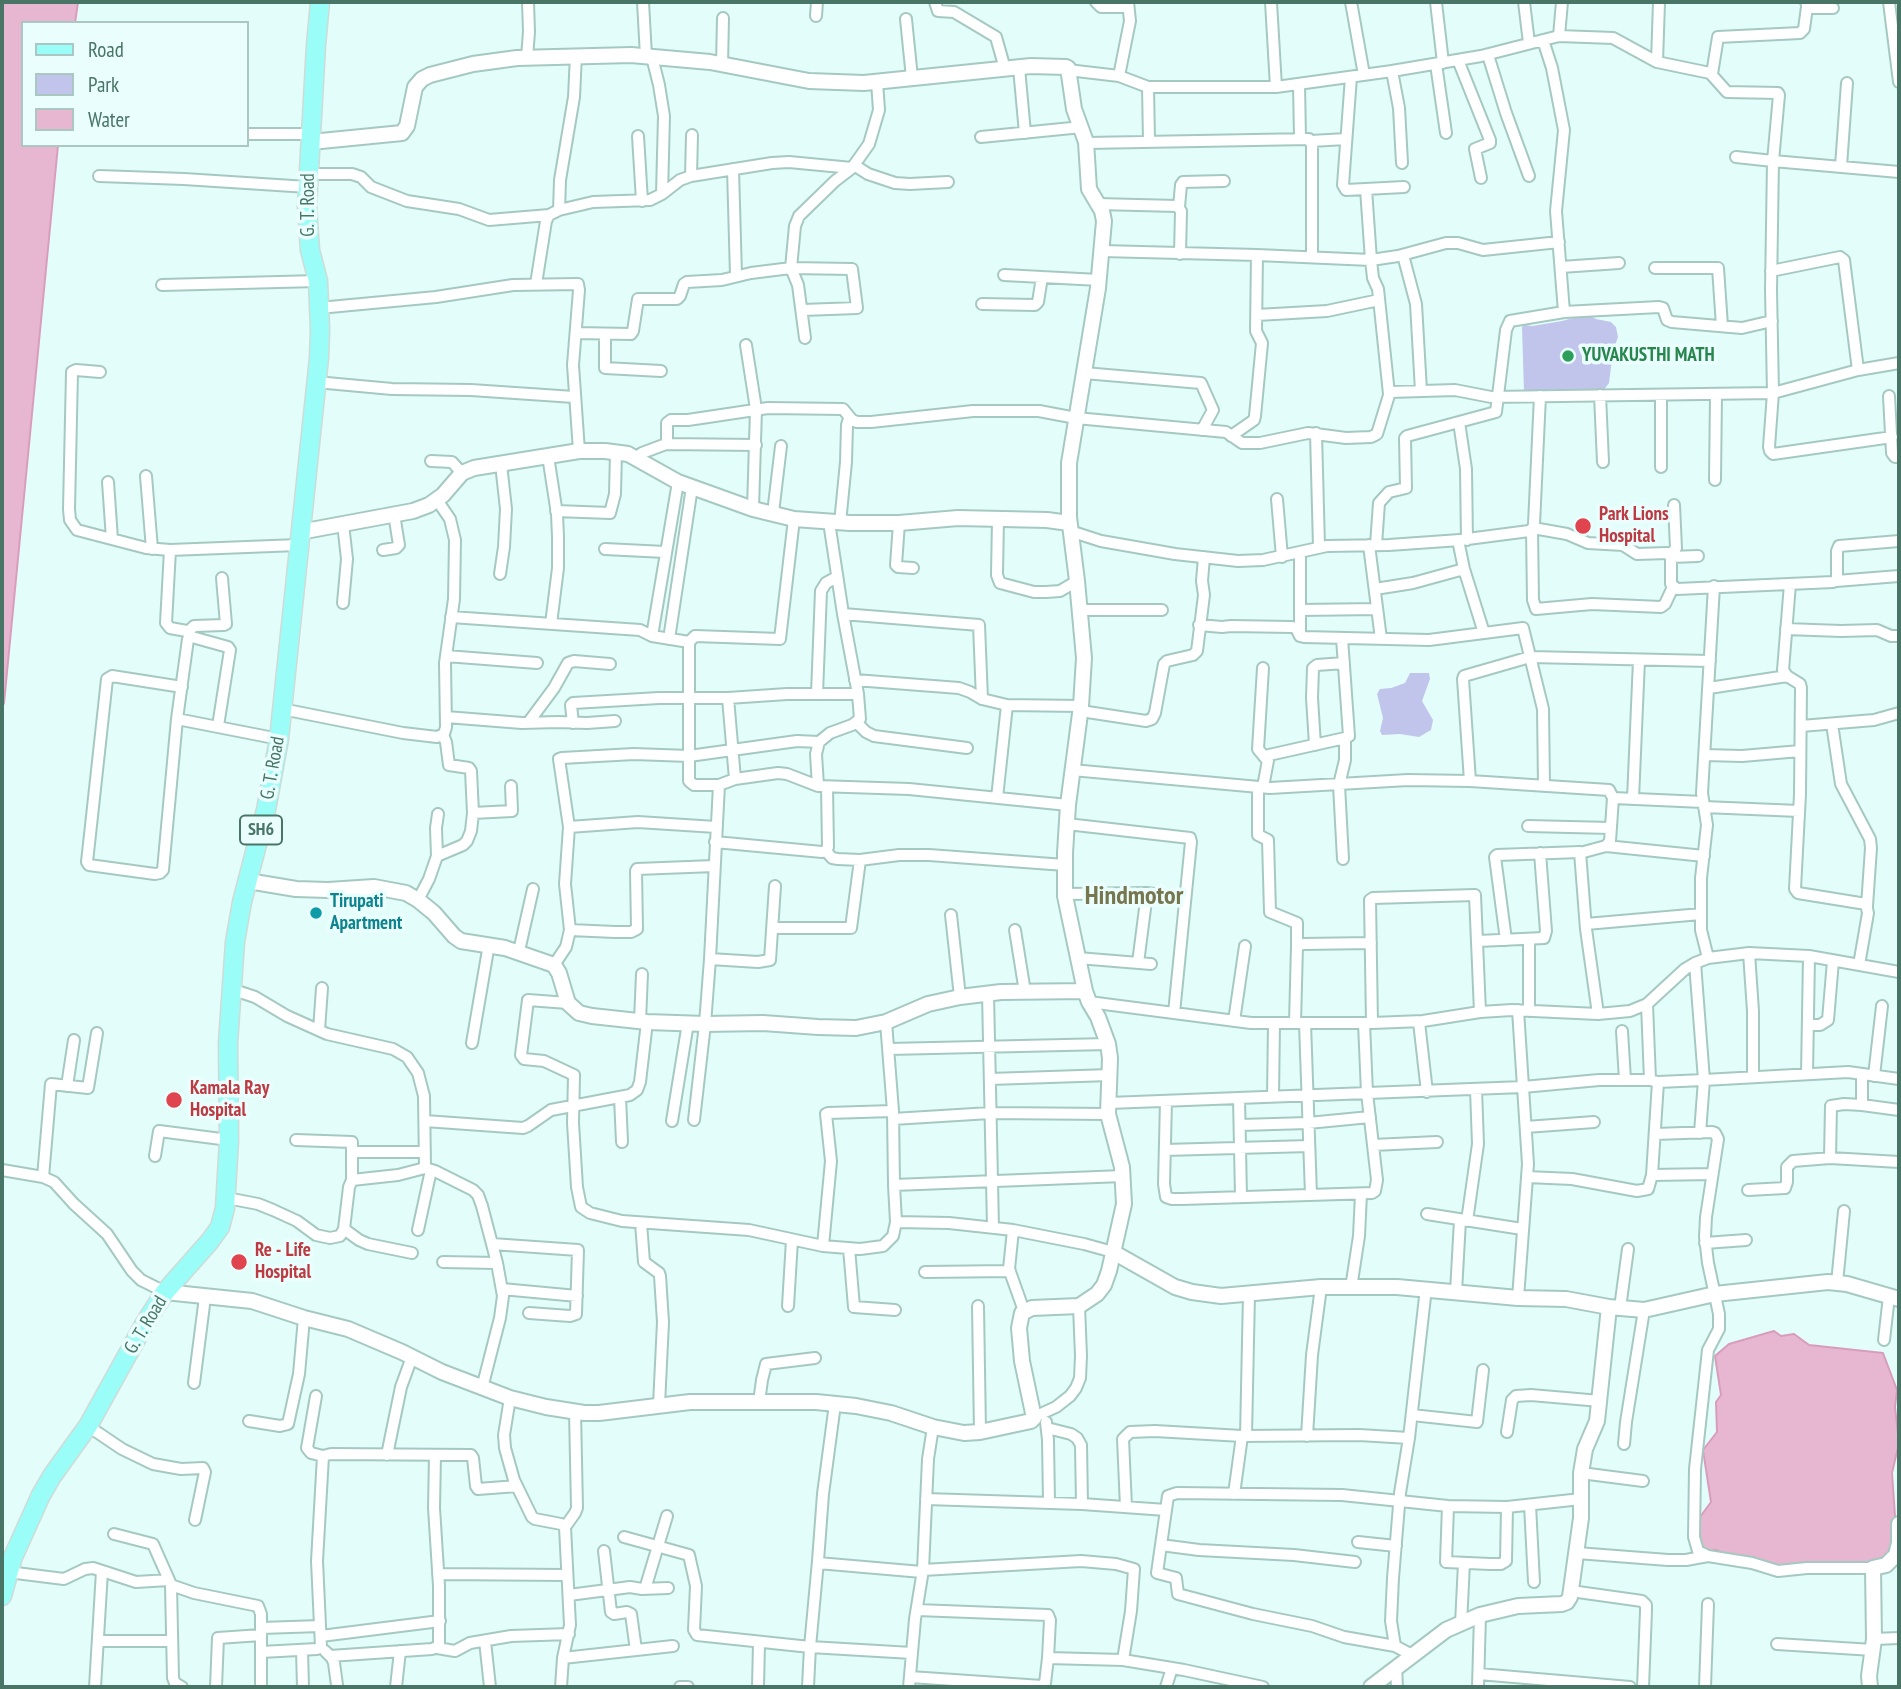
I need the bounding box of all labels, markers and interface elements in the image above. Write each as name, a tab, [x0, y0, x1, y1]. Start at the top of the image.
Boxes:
legend	[21, 21, 248, 147]
text: Road	[88, 36, 124, 63]
text: Park	[88, 71, 119, 98]
text: Water	[88, 106, 130, 133]
street label: G. T. Road	[298, 173, 320, 237]
place label: YUVAKUSTHI MATH	[1582, 345, 1715, 367]
marker: YUVAKUSTHI MATH	[1560, 348, 1576, 364]
place label: Park Lions Hospital	[1599, 504, 1669, 548]
marker: Park Lions Hospital	[1573, 516, 1593, 536]
street label: G. T. Road	[256, 735, 290, 801]
road number: SH6	[240, 816, 282, 844]
district label: Hindmotor	[1085, 881, 1183, 913]
place label: Tirupati Apartment	[330, 891, 402, 935]
marker: Tirupati Apartment	[308, 905, 324, 921]
place label: Kamala Ray Hospital	[190, 1078, 269, 1122]
marker: Kamala Ray Hospital	[164, 1090, 184, 1110]
place label: Re - Life Hospital	[255, 1240, 311, 1284]
marker: Re - Life Hospital	[229, 1252, 249, 1272]
street label: G. T. Road	[120, 1292, 172, 1358]

